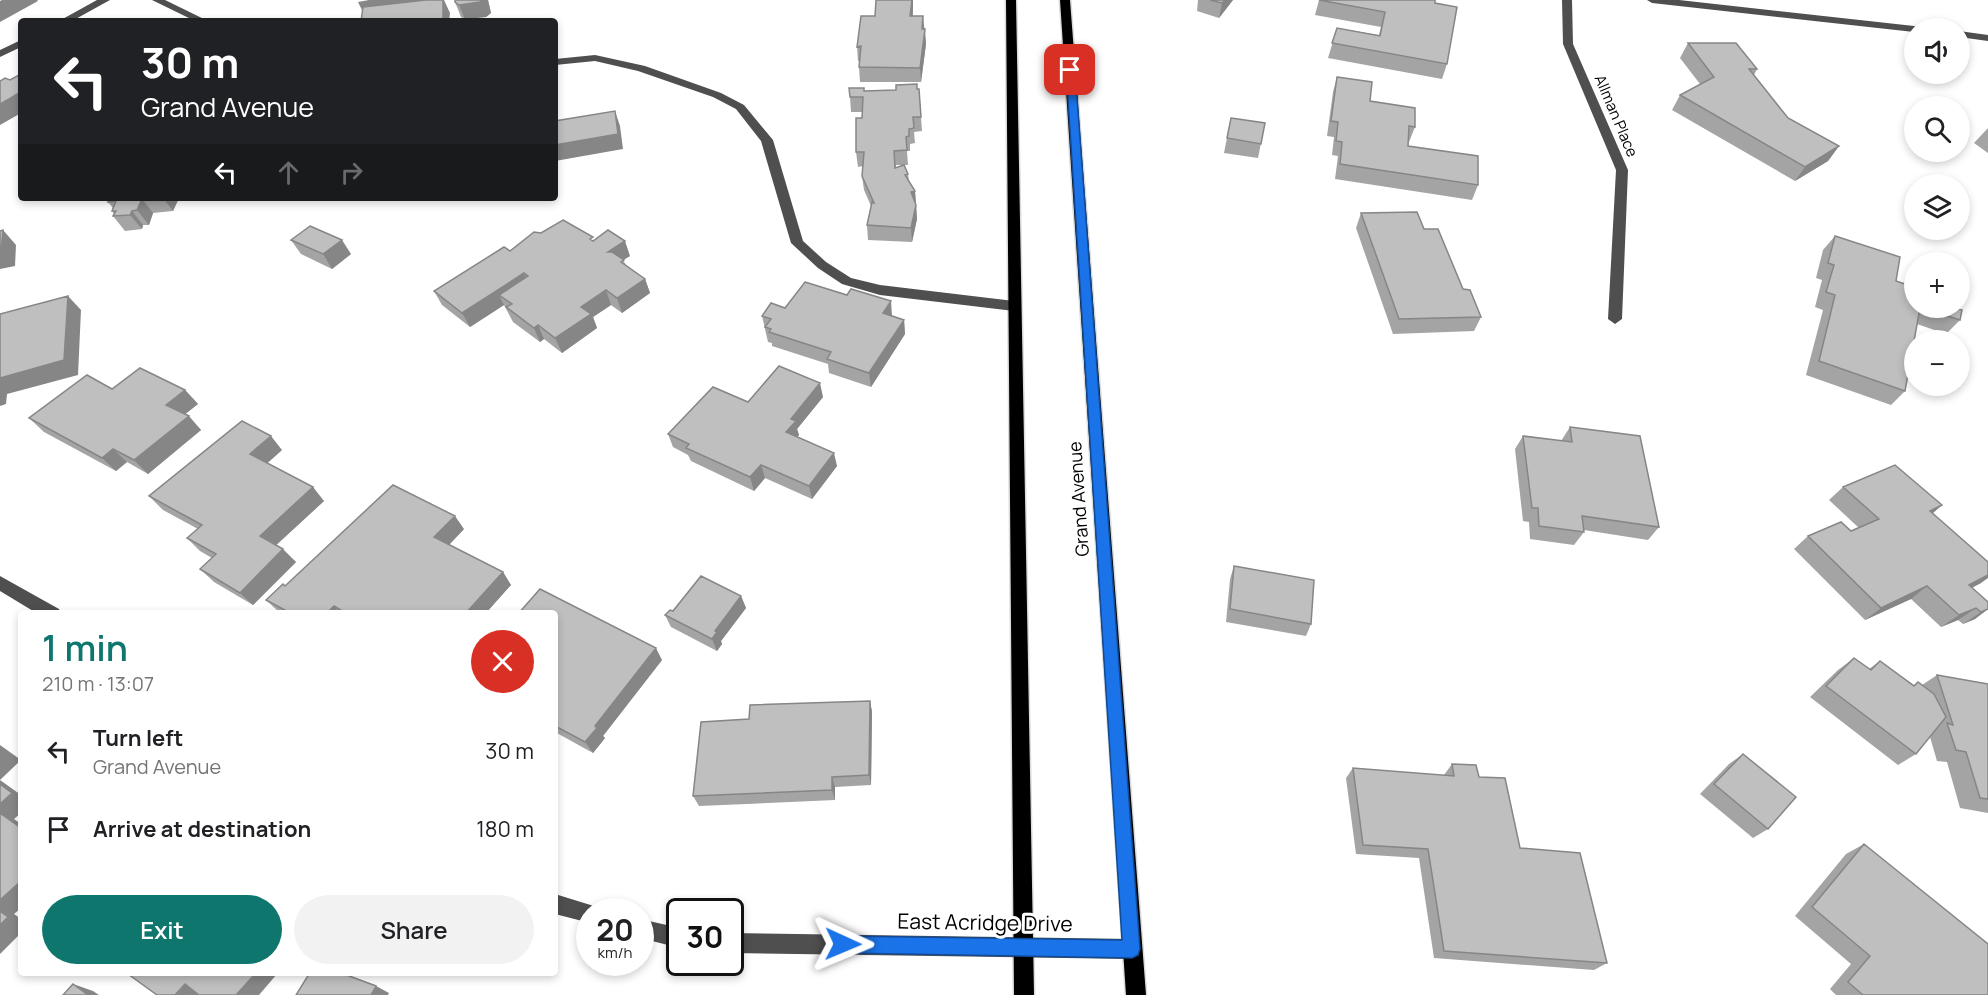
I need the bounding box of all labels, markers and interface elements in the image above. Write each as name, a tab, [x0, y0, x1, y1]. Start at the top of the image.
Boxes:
map controls	[1904, 18, 1970, 396]
button: sound	[1904, 18, 1970, 84]
text: 30 m	[141, 33, 239, 91]
icon: left	[42, 42, 120, 120]
pin	[1044, 44, 1095, 95]
icon: arrive	[1053, 53, 1086, 86]
street label: Allman Place	[1590, 72, 1643, 160]
text: Grand Avenue	[141, 88, 314, 125]
button: search	[1904, 96, 1970, 162]
icon: left	[209, 156, 242, 189]
icon: ahead	[272, 156, 305, 189]
icon: right	[335, 156, 368, 189]
button: layers	[1904, 174, 1970, 240]
button: +	[1904, 252, 1970, 318]
button: −	[1904, 330, 1970, 396]
street label: Grand Avenue	[1062, 441, 1094, 557]
text: 1 min	[42, 623, 128, 672]
button: close	[471, 630, 534, 693]
text: 210 m · 13:07	[42, 670, 154, 697]
text: Turn left	[93, 723, 183, 753]
icon: left	[42, 735, 75, 768]
text: 30 m	[485, 736, 534, 766]
text: Grand Avenue	[93, 753, 221, 780]
icon: arrive	[42, 813, 75, 846]
text: Arrive at destination	[93, 814, 311, 844]
text: 180 m	[476, 814, 534, 844]
button: Exit	[42, 895, 282, 964]
button: Share	[294, 895, 534, 964]
speed limit sign: 30	[666, 898, 744, 976]
street label: East Acridge Drive	[897, 906, 1073, 938]
text: 20	[596, 909, 634, 950]
position arrow	[811, 912, 875, 976]
text: km/h	[598, 942, 632, 963]

